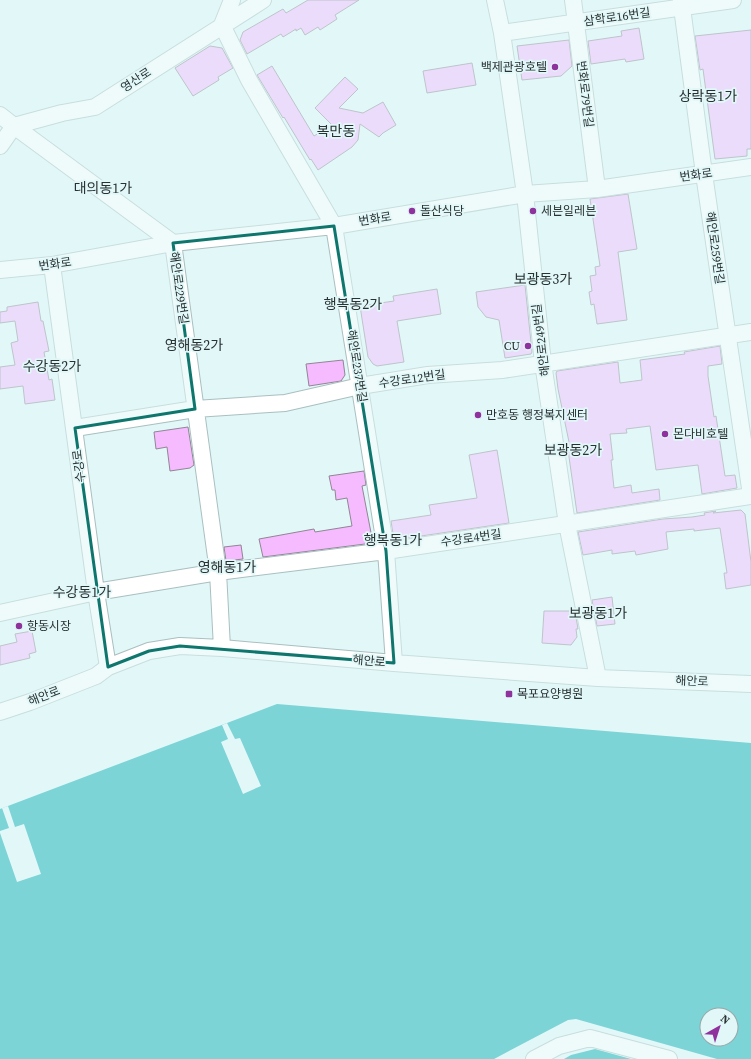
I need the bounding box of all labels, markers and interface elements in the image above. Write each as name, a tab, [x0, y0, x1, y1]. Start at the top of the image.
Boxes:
street label: 삼학로16번길	[583, 4, 651, 30]
place label: 백제관광호텔	[481, 59, 547, 75]
street label: 번화로79번길	[573, 60, 597, 128]
marker: 백제관광호텔	[550, 62, 560, 72]
street label: 영산로	[118, 64, 154, 96]
district label: 상락동1가	[679, 86, 737, 106]
district label: 복만동	[317, 121, 355, 141]
street label: 번화로	[678, 165, 714, 185]
district label: 대의동1가	[74, 178, 132, 198]
place label: 돌산식당	[420, 203, 464, 219]
place label: 세븐일레븐	[541, 203, 596, 219]
marker: 돌산식당	[407, 206, 417, 216]
marker: 세븐일레븐	[528, 206, 538, 216]
street label: 번화로	[357, 209, 393, 229]
street label: 해안로259번길	[702, 211, 728, 285]
street label: 해안로229번길	[166, 251, 192, 325]
street label: 번화로	[37, 254, 73, 274]
district label: 보광동3가	[514, 269, 572, 289]
district label: 행복동2가	[324, 294, 382, 314]
street label: 해안로249번길	[529, 303, 553, 377]
street label: 해안로237번길	[343, 329, 371, 403]
district label: 영해동2가	[165, 335, 223, 355]
place label: CU	[504, 338, 520, 354]
marker: CU	[523, 341, 533, 351]
district label: 수강동2가	[23, 356, 81, 376]
street label: 수강로12번길	[378, 366, 446, 392]
place label: 만호동 행정복지센터	[486, 407, 588, 423]
marker: 만호동 행정복지센터	[473, 410, 483, 420]
place label: 몬다비호텔	[673, 426, 728, 442]
marker: 몬다비호텔	[660, 429, 670, 439]
district label: 보광동2가	[544, 440, 602, 460]
street label: 수강로	[69, 449, 89, 483]
street label: 수강로4번길	[440, 526, 502, 550]
district label: 행복동1가	[364, 530, 422, 550]
district label: 영해동1가	[198, 557, 256, 577]
district label: 수강동1가	[53, 582, 111, 602]
district label: 보광동1가	[569, 603, 627, 623]
place label: 항동시장	[27, 618, 71, 634]
marker: 항동시장	[14, 621, 24, 631]
street label: 해안로	[352, 652, 386, 670]
street label: 해안로	[675, 672, 709, 690]
street label: 해안로	[26, 683, 62, 709]
place label: 목포요양병원	[517, 686, 583, 702]
marker: 목포요양병원	[504, 689, 514, 699]
north arrow	[699, 1007, 739, 1047]
text: N	[717, 1011, 733, 1028]

